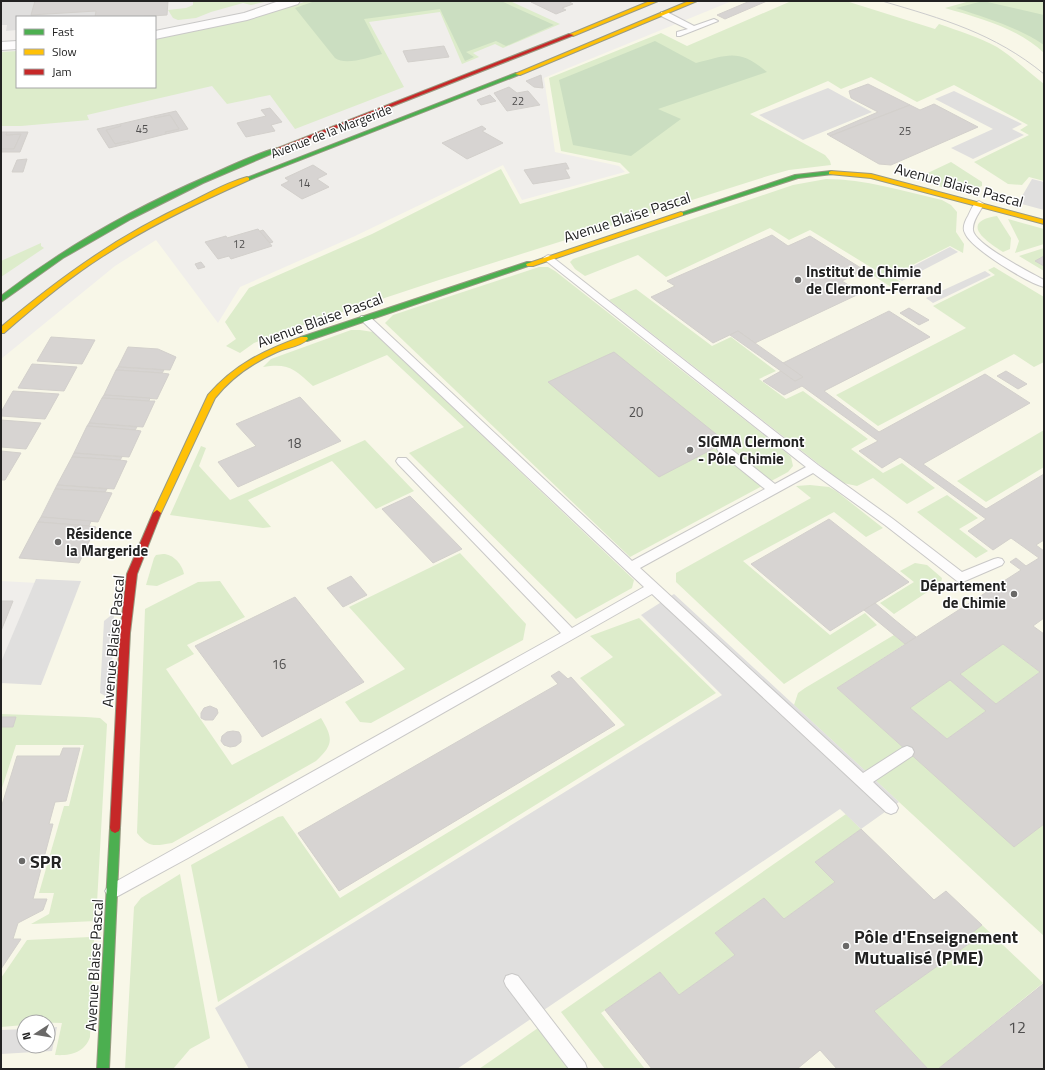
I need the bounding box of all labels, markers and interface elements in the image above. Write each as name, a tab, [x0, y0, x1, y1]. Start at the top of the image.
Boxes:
legend	[16, 16, 156, 88]
text: Fast	[52, 22, 75, 41]
text: Slow	[52, 42, 77, 61]
text: Jam	[52, 62, 72, 81]
house number: 22	[512, 93, 524, 109]
street label: Avenue de la Margeride	[268, 99, 394, 163]
house number: 45	[136, 121, 148, 137]
house number: 25	[899, 123, 911, 139]
street label: Avenue Blaise Pascal	[892, 157, 1026, 213]
house number: 14	[298, 175, 310, 191]
street label: Avenue Blaise Pascal	[560, 186, 694, 248]
house number: 12	[233, 236, 245, 252]
place label: Institut de Chimie de Clermont-Ferrand	[806, 260, 942, 300]
marker: Institut de Chimie de Clermont-Ferrand	[793, 275, 803, 285]
street label: Avenue Blaise Pascal	[254, 287, 386, 353]
house number: 20	[629, 402, 643, 422]
place label: SIGMA Clermont - Pôle Chimie	[698, 430, 805, 470]
house number: 18	[287, 433, 301, 453]
marker: SIGMA Clermont - Pôle Chimie	[685, 445, 695, 455]
place label: Résidence la Margeride	[66, 522, 148, 562]
marker: Résidence la Margeride	[53, 537, 63, 547]
street label: Avenue Blaise Pascal	[96, 574, 130, 708]
place label: Département de Chimie	[920, 574, 1007, 614]
marker: Département de Chimie	[1009, 589, 1019, 599]
house number: 16	[272, 654, 286, 674]
place label: SPR	[30, 848, 62, 875]
marker: SPR	[17, 856, 27, 866]
street label: Avenue Blaise Pascal	[79, 898, 109, 1032]
place label: Pôle d'Enseignement Mutualisé (PME)	[854, 923, 1019, 971]
marker: Pôle d'Enseignement Mutualisé (PME)	[841, 941, 851, 951]
north arrow	[16, 1014, 56, 1054]
house number: 12	[1008, 1015, 1026, 1039]
text: N	[18, 1031, 35, 1041]

